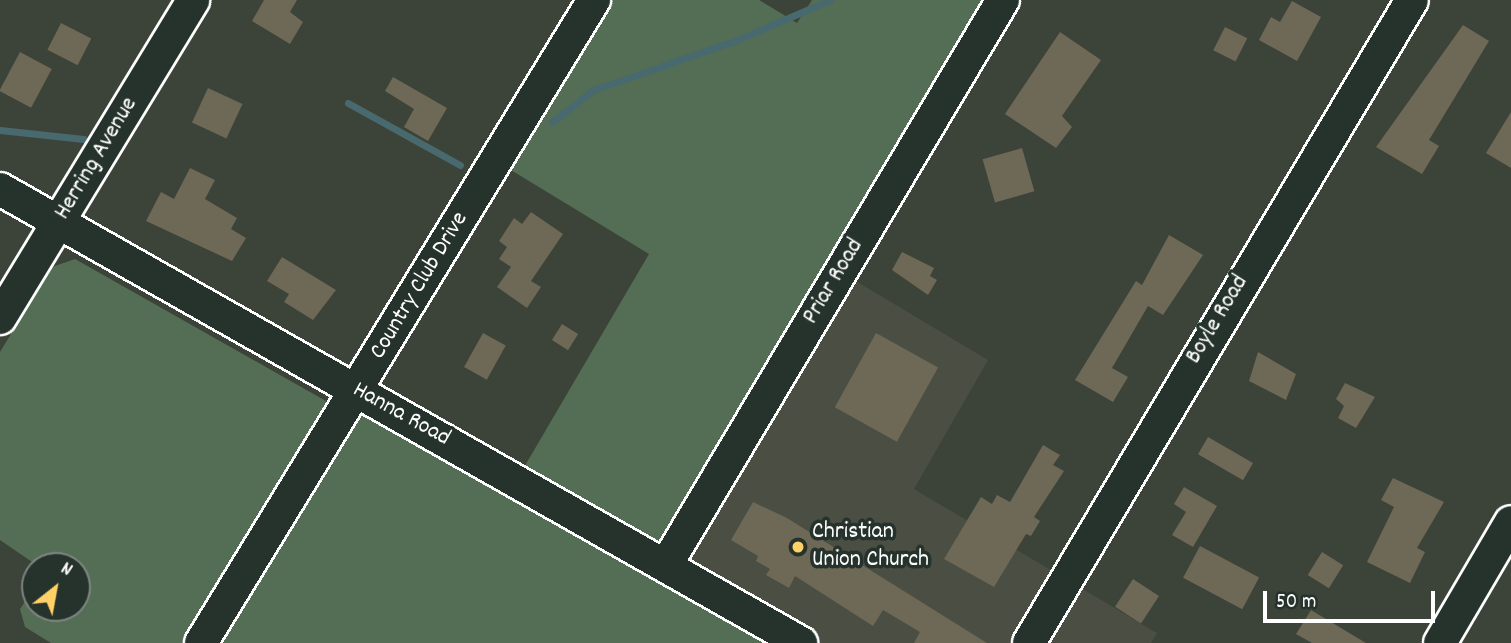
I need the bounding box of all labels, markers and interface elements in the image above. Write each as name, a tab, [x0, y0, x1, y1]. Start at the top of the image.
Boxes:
street label: Herring Avenue	[49, 93, 145, 225]
street label: Country Club Drive	[365, 207, 475, 365]
street label: Priar Road	[797, 234, 871, 330]
street label: Boyle Road	[1180, 270, 1256, 370]
street label: Hanna Road	[347, 376, 455, 454]
place label: Christian Union Church	[812, 519, 929, 575]
marker: Christian Union Church	[790, 539, 806, 555]
north arrow	[21, 552, 91, 622]
text: N	[55, 556, 77, 584]
scale bar	[1266, 576, 1438, 620]
text: 50 m	[1276, 588, 1316, 618]

